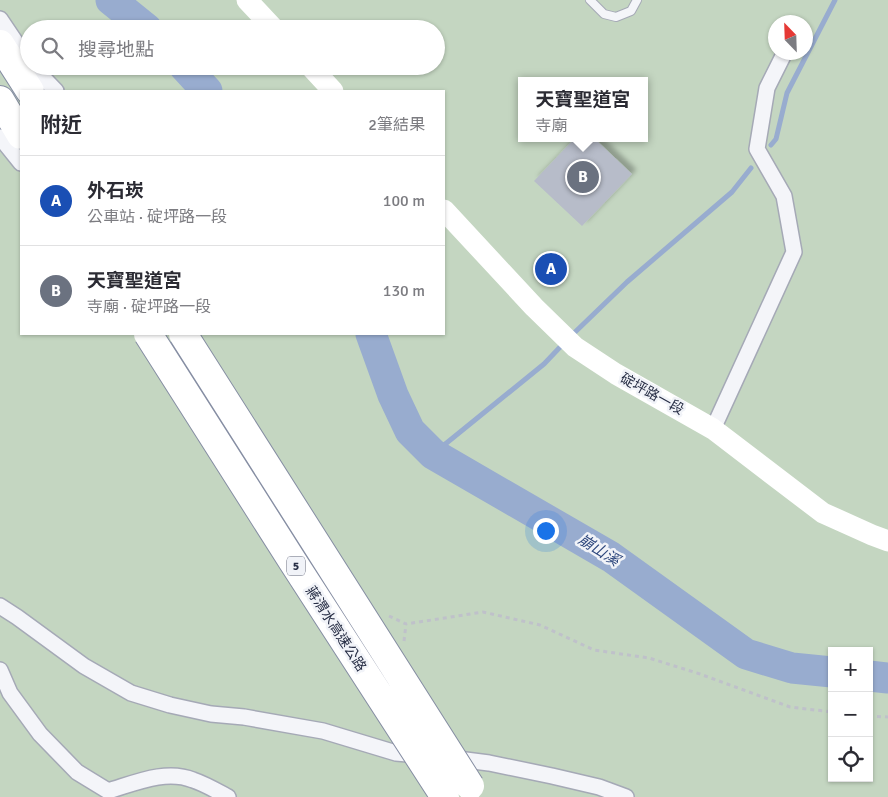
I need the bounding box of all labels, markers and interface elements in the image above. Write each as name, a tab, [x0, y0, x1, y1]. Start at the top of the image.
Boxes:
north arrow	[768, 15, 813, 60]
search box	[20, 20, 445, 75]
icon: search	[38, 34, 66, 62]
text: 搜尋地點	[78, 38, 154, 62]
popup	[518, 77, 648, 142]
text: 天寶聖道宮	[535, 88, 631, 112]
text: 附近	[40, 112, 82, 138]
text: 2筆結果	[368, 115, 425, 135]
text: 寺廟	[535, 116, 568, 136]
pin: B	[567, 158, 599, 196]
text: 外石崁	[87, 179, 144, 203]
text: A	[51, 191, 61, 211]
text: 100 m	[383, 191, 425, 211]
text: 公車站 · 碇坪路一段	[87, 207, 227, 227]
pin: A	[535, 250, 567, 288]
text: 天寶聖道宮	[87, 269, 182, 293]
text: B	[51, 281, 61, 301]
text: 130 m	[383, 281, 425, 301]
text: 寺廟 · 碇坪路一段	[87, 297, 211, 317]
street label: 碇坪路一段	[617, 370, 687, 418]
your location	[533, 518, 559, 544]
water label: 崩山溪	[575, 530, 625, 571]
road number: 5	[287, 556, 305, 576]
street label: 蔣渭水高速公路	[302, 583, 370, 675]
map controls	[828, 647, 873, 782]
button: +	[828, 647, 873, 692]
button: −	[828, 692, 873, 737]
button: locate	[828, 737, 873, 782]

